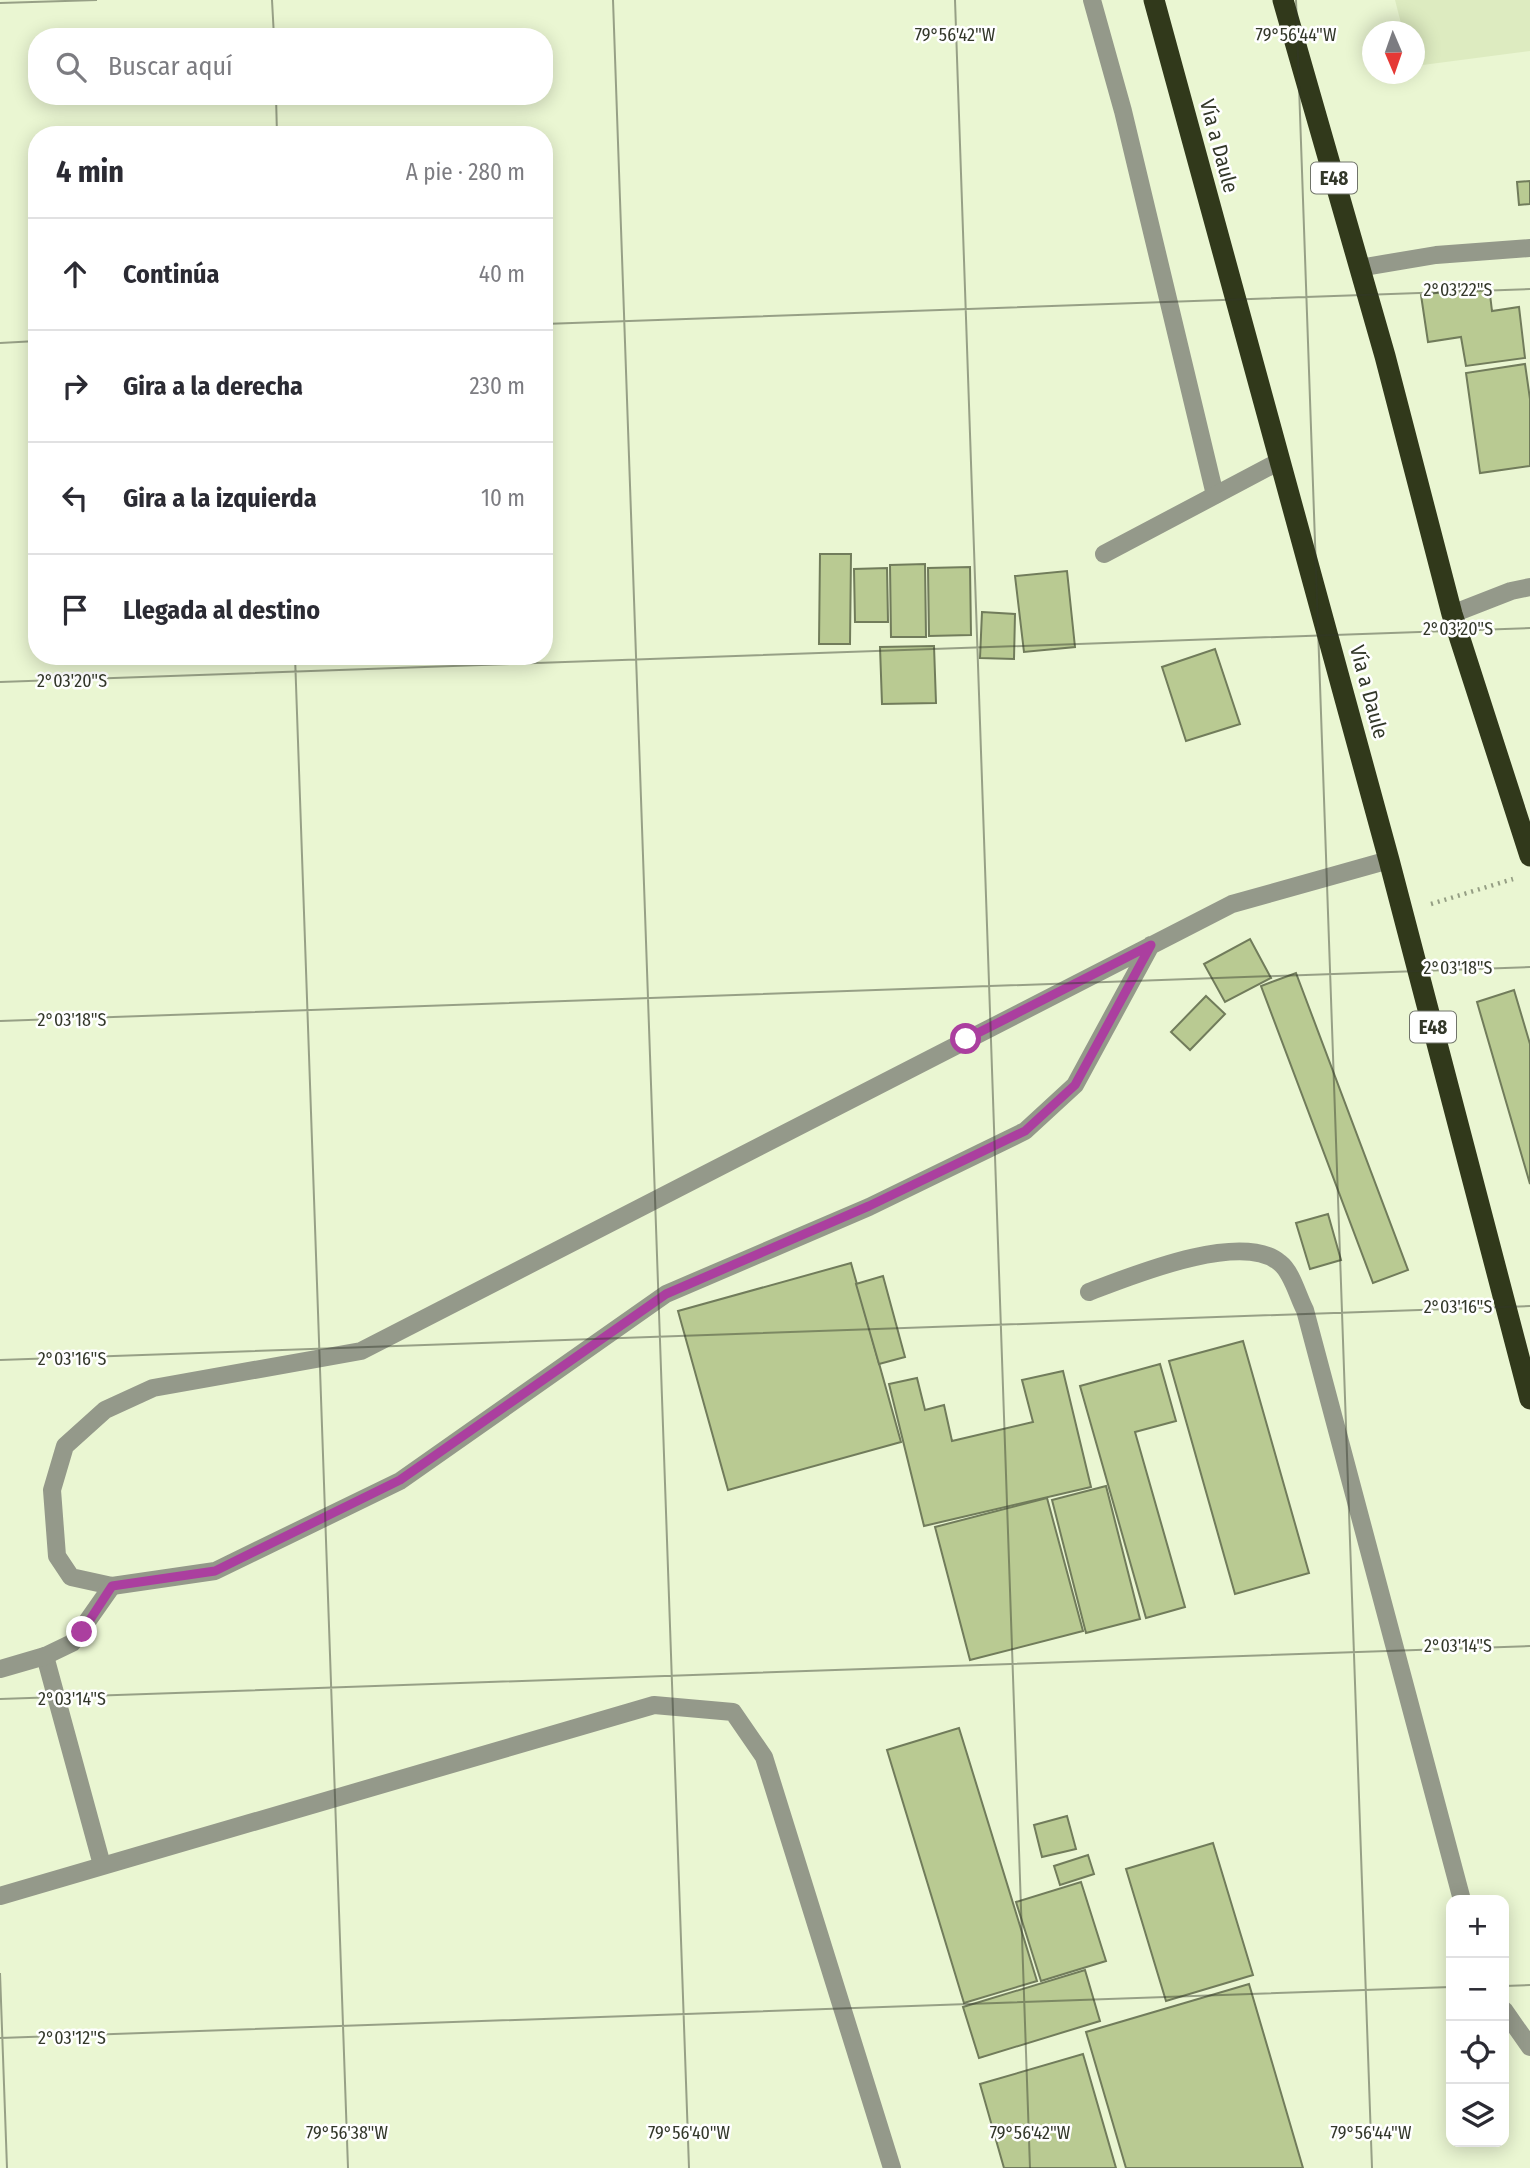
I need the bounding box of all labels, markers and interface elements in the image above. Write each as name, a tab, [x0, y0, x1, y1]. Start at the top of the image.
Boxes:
north arrow	[1362, 21, 1425, 84]
text: 79°56'42"W	[915, 24, 996, 46]
text: 79°56'44"W	[1256, 24, 1337, 46]
search box	[28, 28, 553, 105]
icon: search	[52, 48, 90, 86]
text: Buscar aquí	[108, 51, 233, 82]
street label: Vía a Daule	[1194, 96, 1244, 196]
text: 4 min	[56, 154, 124, 190]
text: A pie · 280 m	[406, 158, 525, 186]
road number: E48	[1311, 162, 1357, 194]
icon: ahead	[56, 255, 94, 293]
text: Continúa	[123, 259, 220, 290]
text: 40 m	[479, 260, 525, 288]
text: 2°03'22"S	[1424, 279, 1493, 301]
icon: right	[56, 367, 94, 405]
text: Gira a la derecha	[123, 371, 303, 402]
text: 230 m	[469, 372, 525, 400]
icon: left	[56, 479, 94, 517]
text: Gira a la izquierda	[123, 483, 317, 514]
text: 10 m	[481, 484, 525, 512]
icon: arrive	[56, 591, 94, 629]
text: Llegada al destino	[123, 595, 320, 626]
text: 2°03'20"S	[1423, 618, 1493, 640]
street label: Vía a Daule	[1344, 642, 1394, 742]
text: 2°03'20"S	[37, 670, 107, 692]
text: 2°03'18"S	[1424, 957, 1492, 979]
text: 2°03'18"S	[38, 1009, 106, 1031]
road number: E48	[1410, 1012, 1456, 1042]
route start	[950, 1023, 981, 1054]
text: 2°03'16"S	[1424, 1296, 1492, 1318]
text: 2°03'16"S	[38, 1348, 106, 1370]
route end	[66, 1616, 97, 1647]
text: 2°03'14"S	[1424, 1635, 1492, 1657]
text: 2°03'14"S	[38, 1688, 106, 1710]
map controls	[1446, 1895, 1509, 2147]
button: +	[1446, 1895, 1509, 1958]
button: −	[1446, 1958, 1509, 2021]
button: locate	[1446, 2021, 1509, 2084]
text: 2°03'12"S	[38, 2027, 106, 2049]
button: layers	[1446, 2084, 1509, 2147]
text: 79°56'38"W	[306, 2122, 388, 2144]
text: 79°56'40"W	[648, 2122, 731, 2144]
text: 79°56'42"W	[990, 2122, 1071, 2144]
text: 79°56'44"W	[1331, 2122, 1412, 2144]

